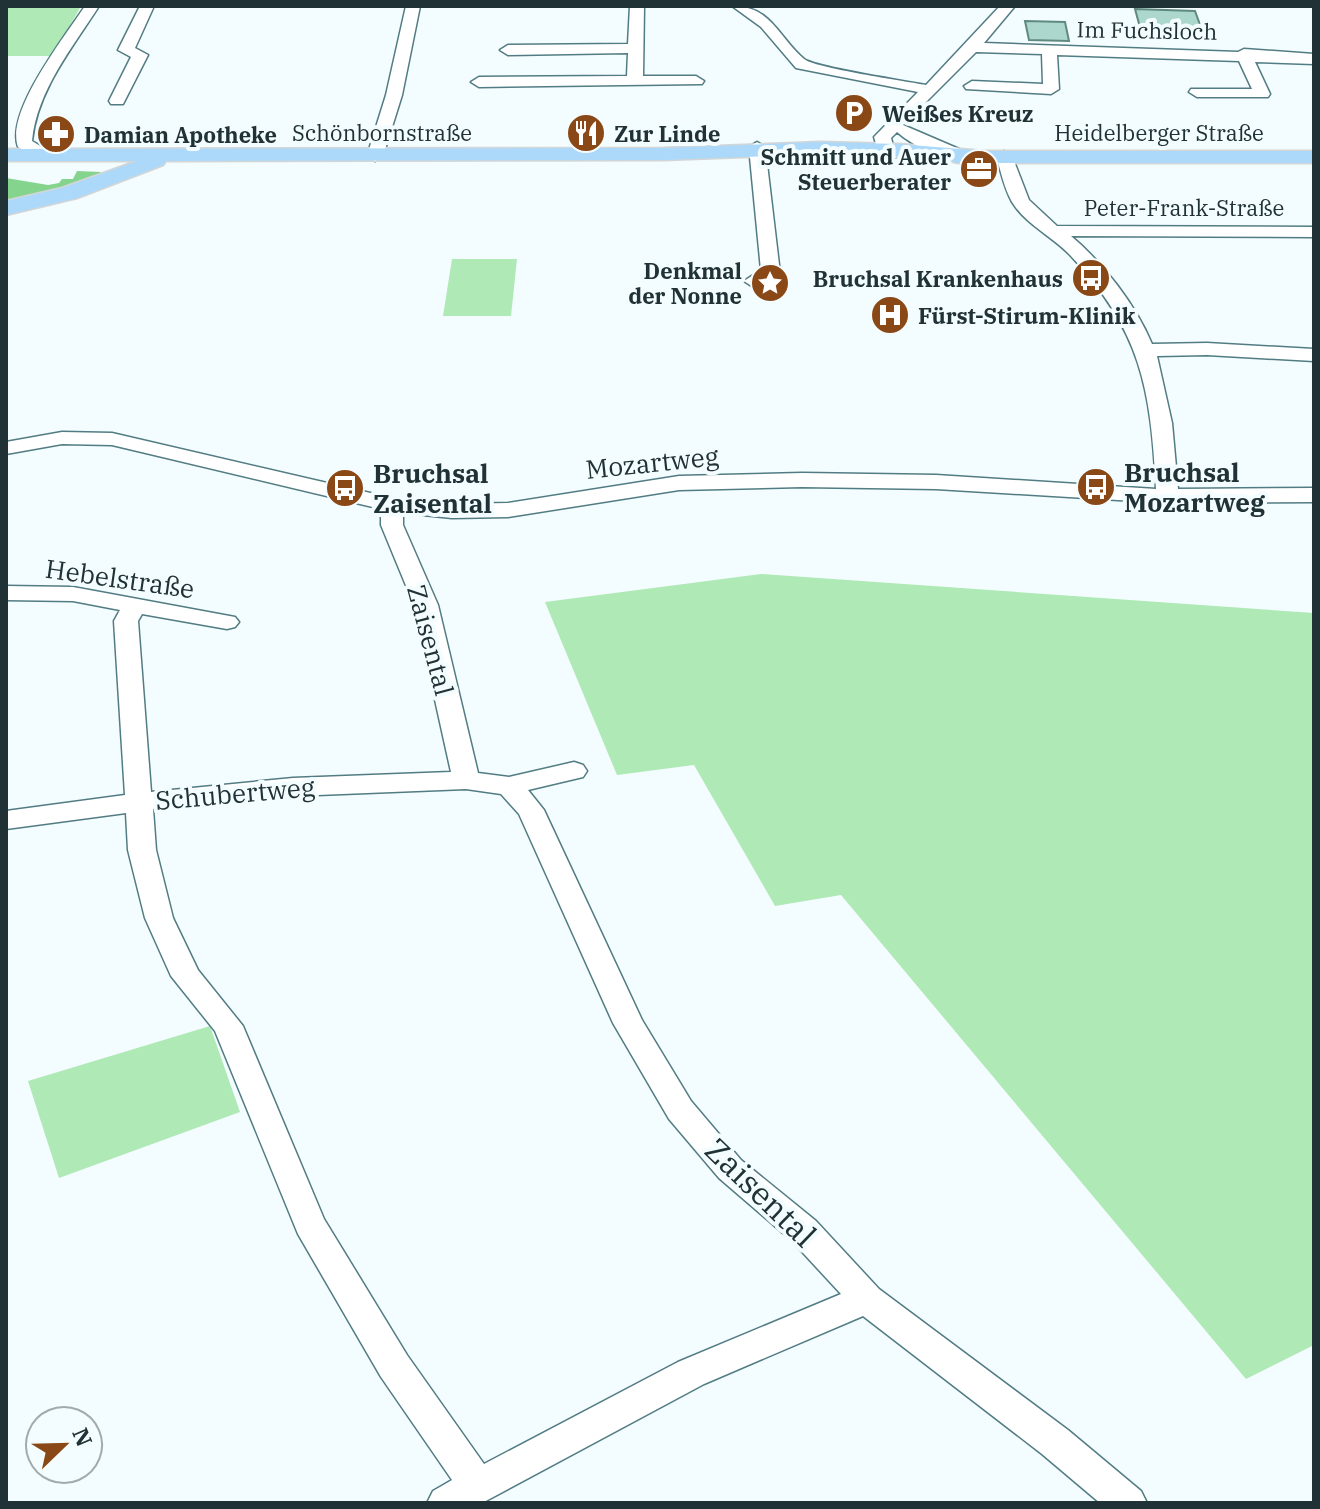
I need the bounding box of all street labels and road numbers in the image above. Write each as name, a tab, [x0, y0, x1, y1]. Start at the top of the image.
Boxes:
street label: Im Fuchsloch	[1076, 14, 1218, 46]
street label: Schönbornstraße	[292, 118, 472, 147]
street label: Heidelberger Straße	[1054, 118, 1264, 147]
street label: Peter-Frank-Straße	[1084, 193, 1284, 222]
street label: Mozartweg	[584, 438, 720, 486]
street label: Hebelstraße	[43, 551, 197, 605]
street label: Zaisental	[400, 581, 462, 699]
street label: Schubertweg	[154, 769, 316, 817]
street label: Zaisental	[696, 1128, 826, 1256]

